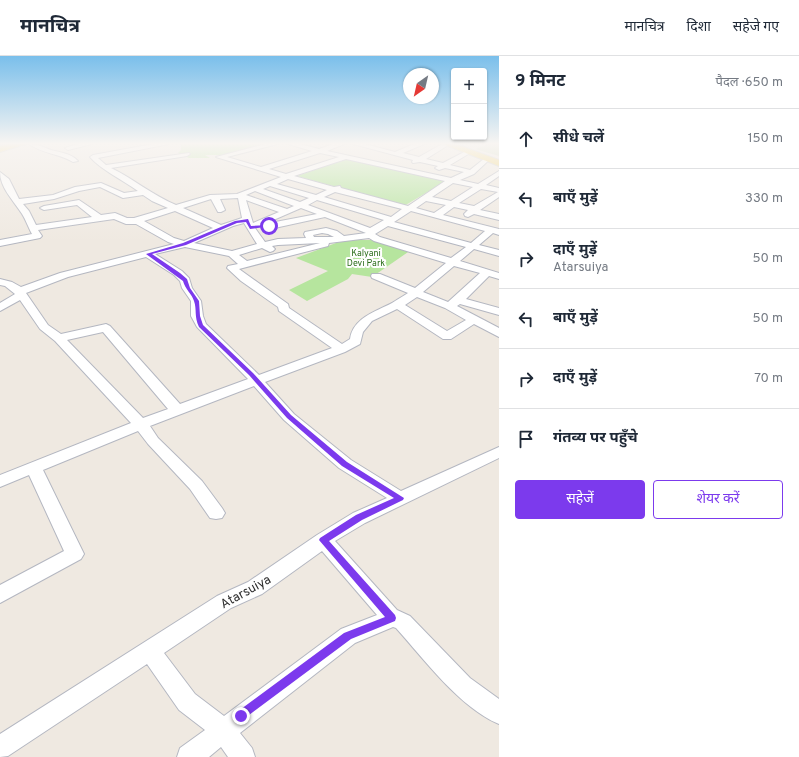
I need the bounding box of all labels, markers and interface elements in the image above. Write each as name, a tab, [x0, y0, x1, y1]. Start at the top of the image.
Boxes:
text: मानचित्र	[20, 15, 80, 39]
text: मानचित्र	[625, 19, 665, 36]
text: दिशा	[687, 19, 711, 36]
text: सहेजे गए	[733, 19, 779, 36]
north arrow	[403, 68, 439, 104]
map controls	[451, 68, 487, 140]
button: +	[451, 68, 487, 104]
text: 9 मिनट	[515, 71, 565, 93]
text: पैदल · 650 m	[716, 75, 783, 91]
button: −	[451, 104, 487, 140]
icon: ahead	[515, 128, 537, 150]
text: सीधे चलें	[553, 129, 604, 148]
text: 150 m	[748, 131, 783, 147]
icon: left	[515, 188, 537, 210]
text: बाएँ मुड़ें	[553, 189, 598, 208]
text: 330 m	[745, 191, 783, 207]
route start	[260, 217, 278, 235]
text: दाएँ मुड़ें	[553, 241, 597, 260]
park label: Kalyani Devi Park	[347, 248, 385, 269]
icon: right	[515, 248, 537, 270]
text: 50 m	[753, 251, 783, 267]
text: Atarsuiya	[553, 260, 608, 276]
icon: left	[515, 308, 537, 330]
text: बाएँ मुड़ें	[553, 309, 598, 328]
text: 50 m	[753, 311, 783, 327]
icon: right	[515, 368, 537, 390]
text: दाएँ मुड़ें	[553, 369, 597, 388]
text: 70 m	[754, 371, 783, 387]
icon: arrive	[515, 428, 537, 450]
text: गंतव्य पर पहुँचे	[553, 429, 638, 448]
button: सहेजें	[515, 480, 645, 519]
button: शेयर करें	[653, 480, 783, 519]
street label: Atarsuiya	[218, 572, 274, 613]
route end	[232, 707, 250, 725]

